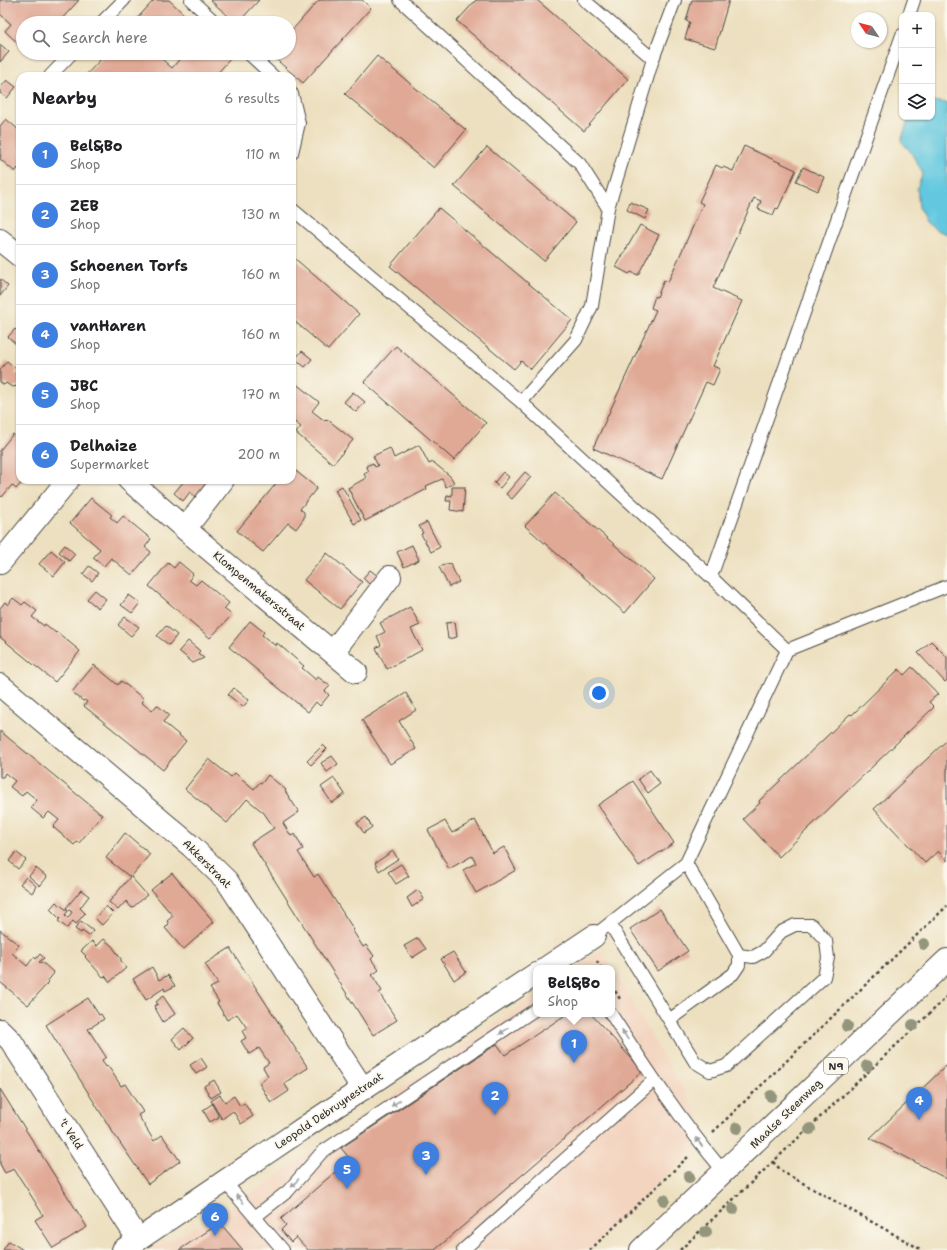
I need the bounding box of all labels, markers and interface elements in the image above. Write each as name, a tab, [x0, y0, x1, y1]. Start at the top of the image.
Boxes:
north arrow	[851, 12, 887, 48]
map controls	[899, 12, 935, 120]
button: +	[899, 12, 935, 48]
search box	[16, 16, 296, 60]
icon: search	[30, 27, 52, 49]
text: Search here	[62, 28, 148, 48]
button: −	[899, 48, 935, 84]
button: layers	[899, 84, 935, 120]
text: Nearby	[32, 87, 97, 109]
text: 6 results	[224, 90, 280, 107]
text: Bel&Bo	[70, 136, 123, 156]
text: 1	[42, 146, 48, 163]
text: 110 m	[245, 146, 280, 163]
text: Shop	[70, 156, 100, 173]
text: ZEB	[70, 196, 99, 216]
text: 2	[40, 206, 50, 223]
text: 130 m	[242, 206, 280, 223]
text: Shop	[70, 216, 100, 233]
text: Schoenen Torfs	[70, 256, 188, 276]
text: 3	[40, 266, 50, 283]
text: 160 m	[242, 266, 280, 283]
text: Shop	[70, 276, 100, 293]
text: vanHaren	[70, 316, 146, 336]
text: 4	[40, 326, 50, 343]
text: 160 m	[242, 326, 280, 343]
text: Shop	[70, 336, 100, 353]
text: JBC	[70, 376, 98, 396]
text: 5	[41, 386, 49, 403]
text: 170 m	[242, 386, 280, 403]
text: Shop	[70, 396, 100, 413]
text: Delhaize	[70, 436, 137, 456]
text: 6	[40, 446, 50, 463]
text: 200 m	[238, 446, 280, 463]
text: Supermarket	[70, 456, 149, 473]
street label: Klompenmakersstraat	[210, 548, 308, 634]
your location	[589, 683, 609, 703]
street label: Akkerstraat	[179, 836, 235, 892]
popup	[533, 965, 615, 1017]
text: Bel&Bo	[548, 973, 600, 993]
text: Shop	[548, 993, 578, 1010]
one-way arrow	[498, 1027, 509, 1034]
pin: 1	[561, 1030, 587, 1063]
one-way arrow	[621, 1030, 629, 1040]
road number: N9	[824, 1058, 848, 1074]
street label: Leopold Debruynestraat	[272, 1069, 386, 1153]
street label: Maalse Steenweg	[747, 1076, 825, 1152]
pin: 2	[482, 1082, 508, 1115]
pin: 4	[906, 1087, 932, 1120]
one-way arrow	[390, 1099, 401, 1107]
street label: 't Veld	[55, 1116, 87, 1152]
one-way arrow	[695, 1136, 703, 1147]
pin: 3	[413, 1142, 439, 1175]
pin: 5	[334, 1156, 360, 1189]
one-way arrow	[290, 1178, 299, 1189]
one-way arrow	[235, 1194, 244, 1204]
pin: 6	[202, 1203, 228, 1236]

